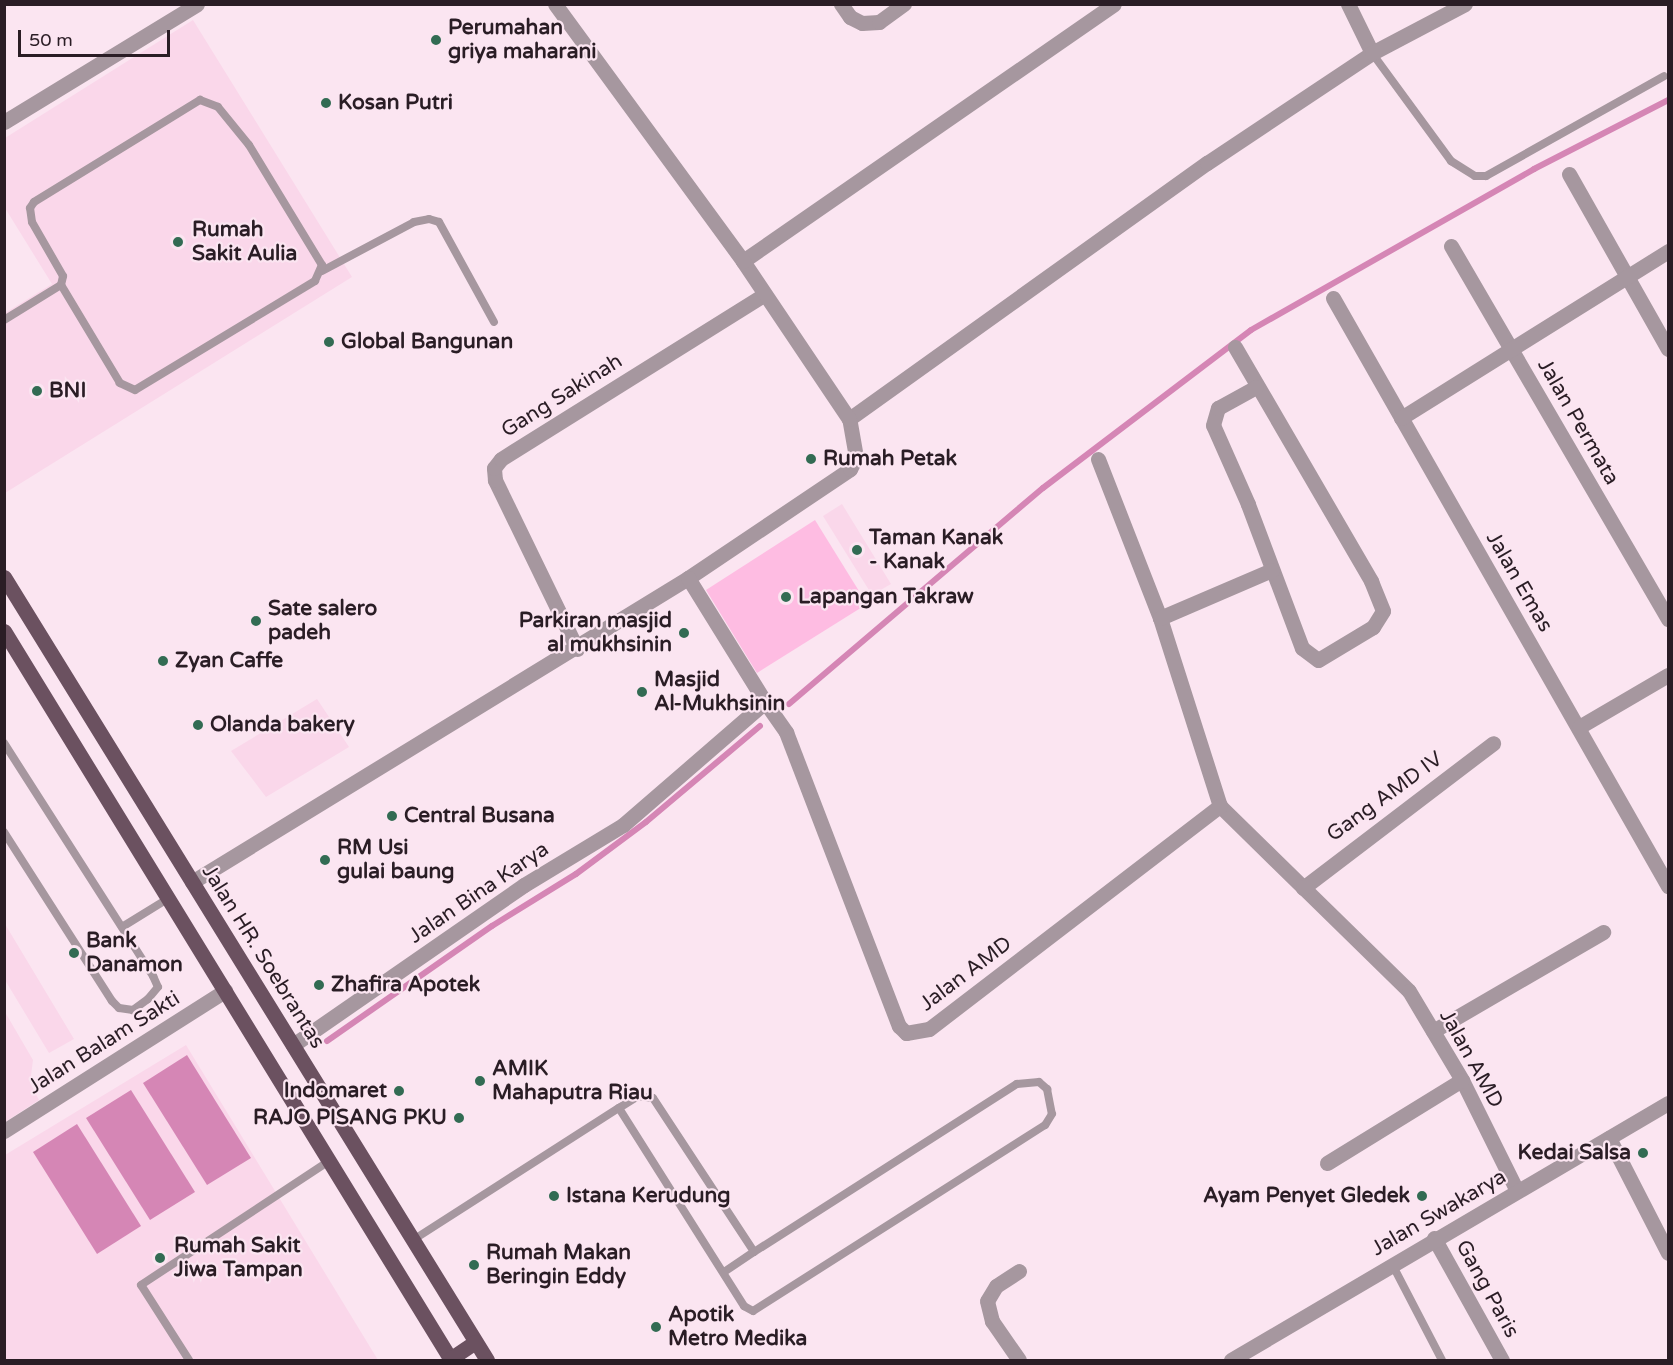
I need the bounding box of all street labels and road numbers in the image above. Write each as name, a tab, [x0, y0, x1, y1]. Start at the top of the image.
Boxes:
street label: Gang Sakinah	[497, 349, 627, 443]
street label: Jalan Permata	[1532, 355, 1624, 489]
street label: Jalan Emas	[1480, 528, 1558, 636]
street label: Gang AMD IV	[1322, 747, 1448, 847]
street label: Jalan Bina Karya	[404, 837, 554, 949]
street label: Jalan HR. Soebrantas	[196, 861, 330, 1053]
street label: Jalan AMD	[915, 931, 1017, 1017]
street label: Jalan Balam Sakti	[23, 986, 185, 1100]
street label: Jalan AMD	[1434, 1005, 1508, 1113]
street label: Jalan Swakarya	[1367, 1164, 1511, 1262]
street label: Gang Paris	[1450, 1236, 1524, 1342]

